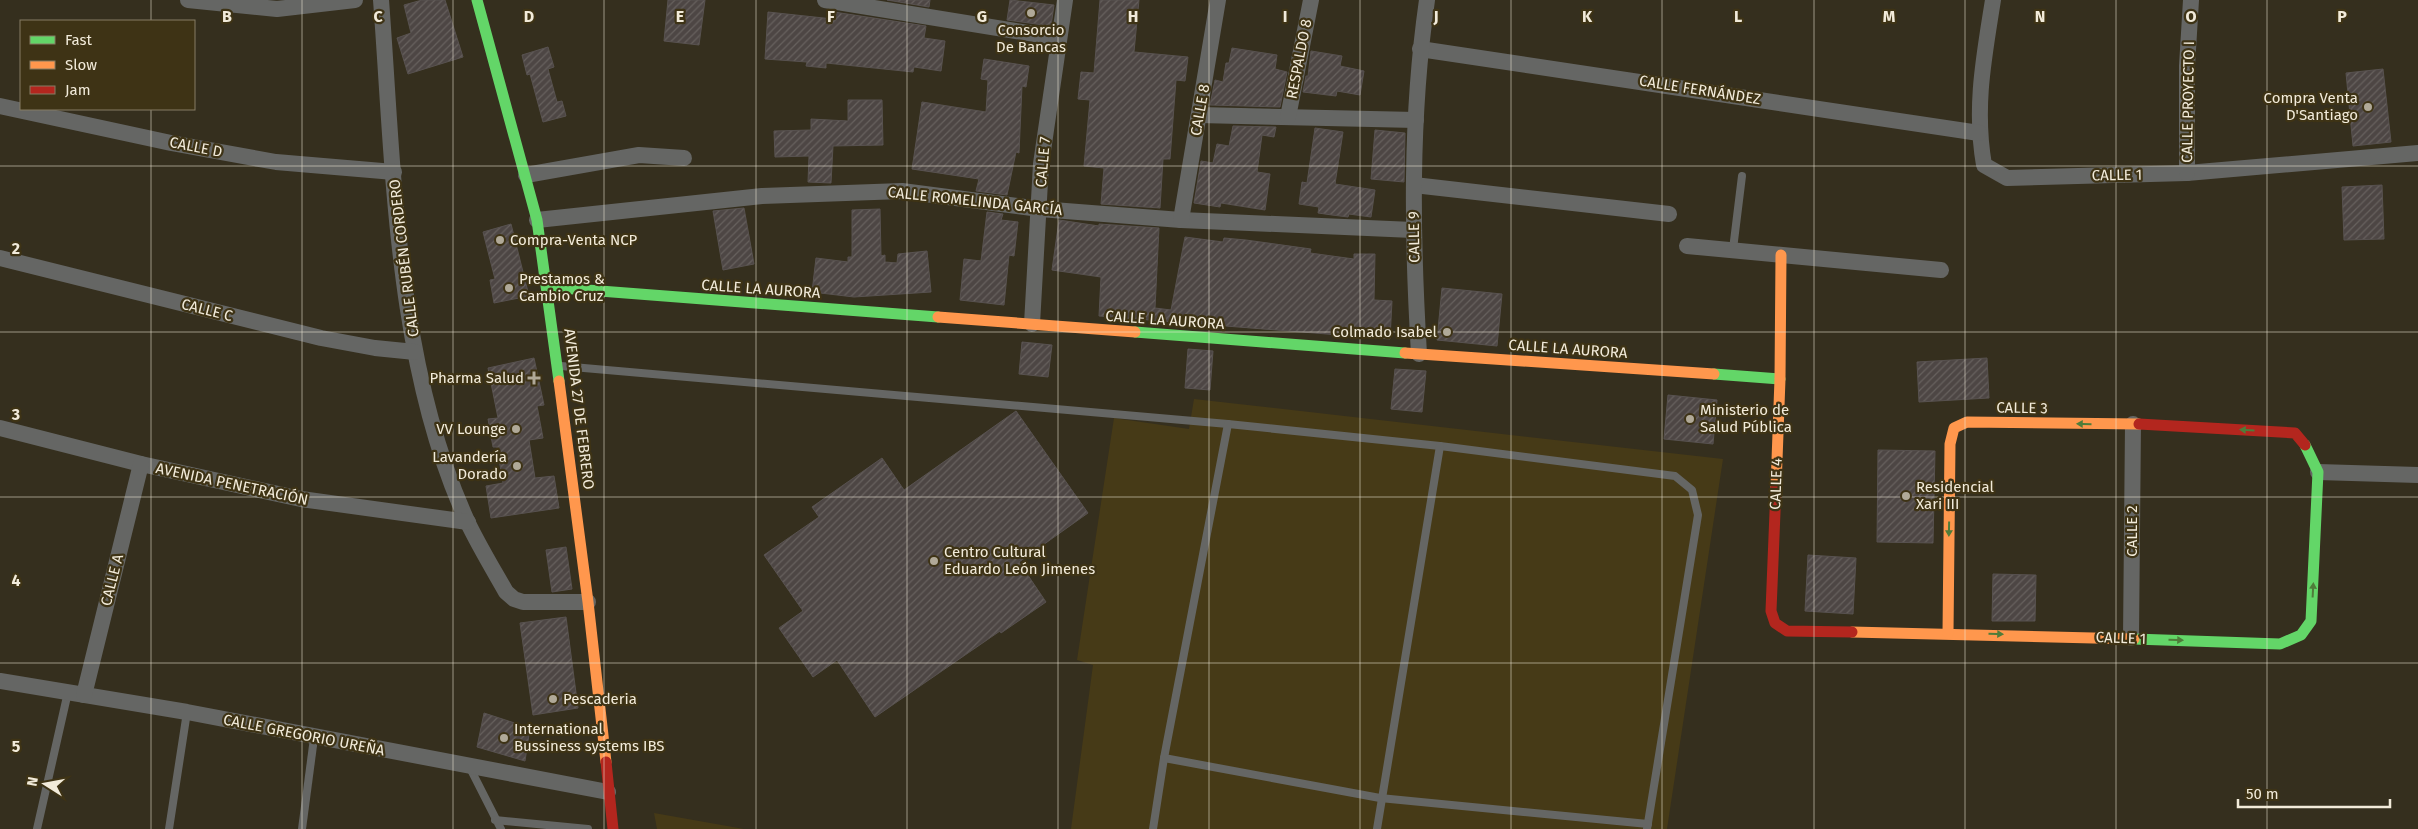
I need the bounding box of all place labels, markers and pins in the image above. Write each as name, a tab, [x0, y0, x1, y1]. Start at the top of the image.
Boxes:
marker: Consorcio De Bancas	[1025, 7, 1037, 19]
place label: Consorcio De Bancas	[996, 21, 1066, 56]
place label: Compra Venta D'Santiago	[2264, 89, 2358, 124]
marker: Compra Venta D'Santiago	[2362, 101, 2374, 113]
place label: Compra-Venta NCP	[510, 231, 638, 249]
marker: Compra-Venta NCP	[494, 234, 506, 246]
place label: Prestamos & Cambio Cruz	[519, 270, 605, 305]
marker: Prestamos & Cambio Cruz	[503, 282, 515, 294]
place label: Colmado Isabel	[1332, 323, 1438, 341]
marker: Colmado Isabel	[1441, 326, 1453, 338]
place label: Pharma Salud	[430, 369, 524, 387]
marker: Pharma Salud	[528, 372, 540, 384]
place label: Ministerio de Salud Pública	[1700, 401, 1792, 436]
marker: Ministerio de Salud Pública	[1684, 413, 1696, 425]
place label: VV Lounge	[436, 420, 506, 438]
marker: VV Lounge	[510, 423, 522, 435]
place label: Lavandería Dorado	[432, 448, 507, 483]
marker: Lavandería Dorado	[511, 460, 523, 472]
place label: Residencial Xari III	[1916, 478, 1995, 513]
marker: Residencial Xari III	[1900, 490, 1912, 502]
place label: Centro Cultural Eduardo León Jimenes	[944, 543, 1095, 578]
marker: Centro Cultural Eduardo León Jimenes	[928, 555, 940, 567]
place label: Pescaderia	[563, 690, 637, 708]
marker: Pescaderia	[547, 693, 559, 705]
place label: International Bussiness systems IBS	[514, 720, 664, 755]
marker: International Bussiness systems IBS	[498, 732, 510, 744]

